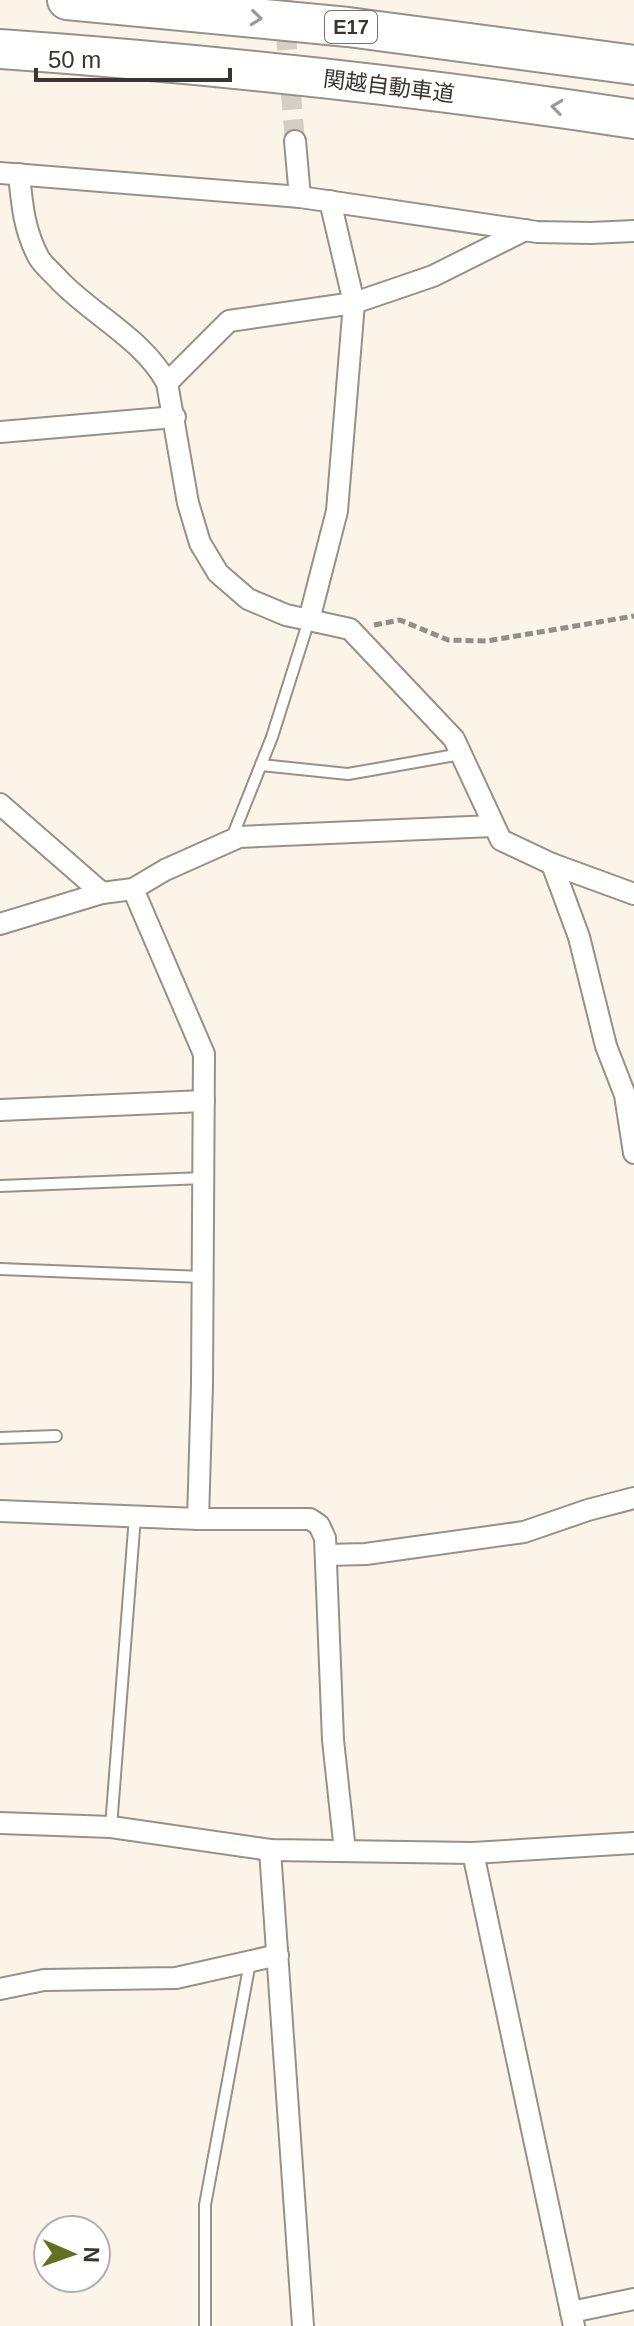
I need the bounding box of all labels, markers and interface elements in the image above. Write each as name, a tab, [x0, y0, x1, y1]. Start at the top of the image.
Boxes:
one-way arrow	[250, 9, 263, 26]
road number: E17	[325, 11, 377, 43]
scale bar	[36, 32, 230, 82]
text: 50 m	[48, 46, 101, 73]
street label: 関越自動車道	[322, 66, 456, 107]
one-way arrow	[550, 99, 563, 116]
north arrow	[32, 2214, 112, 2294]
text: N	[79, 2246, 104, 2263]

